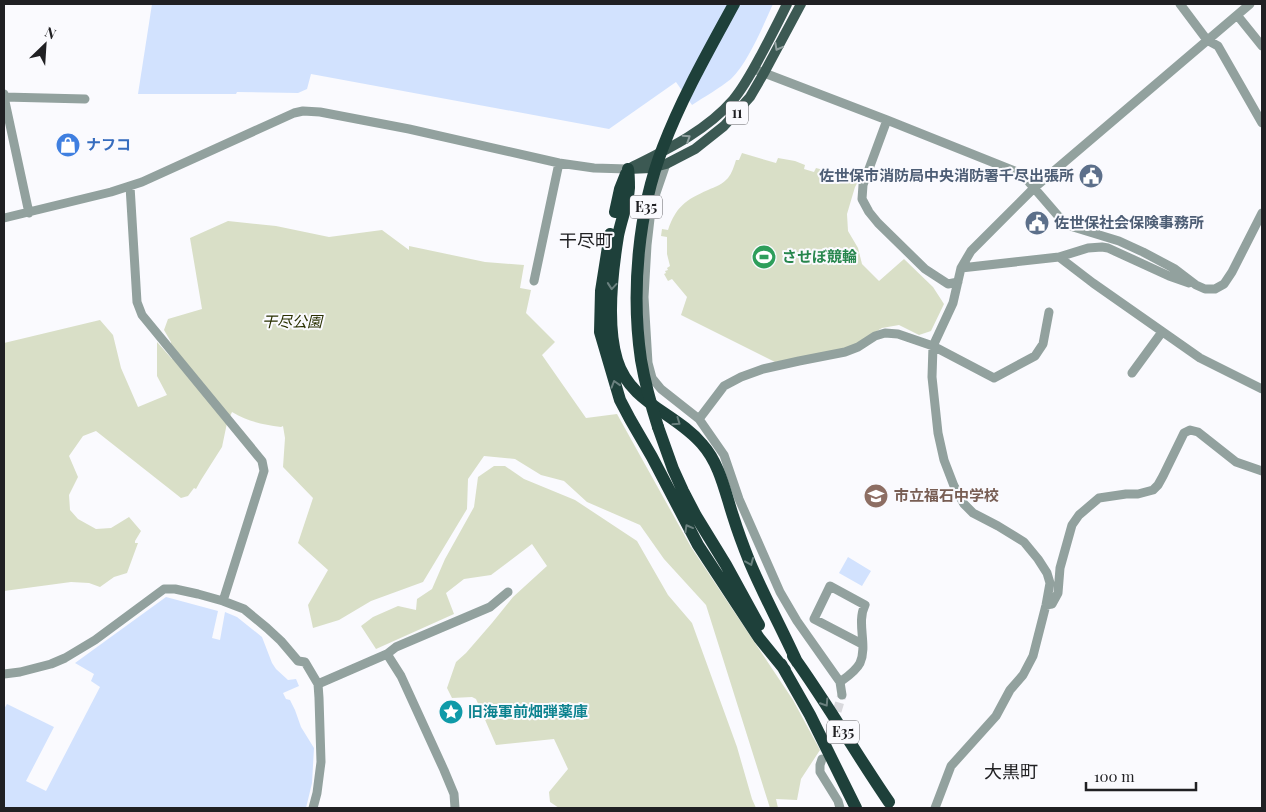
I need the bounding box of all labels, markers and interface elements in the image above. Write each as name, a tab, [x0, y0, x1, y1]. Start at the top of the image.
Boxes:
north arrow	[20, 20, 70, 70]
text: N	[42, 22, 59, 44]
one-way arrow	[774, 42, 784, 51]
road number: 11	[726, 102, 748, 125]
shop icon: ナフコ	[55, 132, 81, 158]
place label: ナフコ	[86, 134, 131, 154]
one-way arrow	[681, 134, 690, 144]
public building icon: 佐世保市消防局中央消防署千尽出張所	[1078, 163, 1104, 189]
place label: 佐世保市消防局中央消防署千尽出張所	[819, 165, 1074, 185]
road number: E35	[630, 196, 662, 218]
public building icon: 佐世保社会保険事務所	[1024, 210, 1050, 236]
place label: 佐世保社会保険事務所	[1054, 212, 1204, 232]
district label: 干尽町	[559, 228, 613, 252]
sports icon: させぼ競輪	[751, 244, 777, 270]
place label: させぼ競輪	[782, 246, 857, 266]
one-way arrow	[607, 282, 618, 290]
park label: 干尽公園	[262, 311, 324, 331]
one-way arrow	[610, 380, 620, 388]
one-way arrow	[671, 416, 680, 425]
school or university icon: 市立福石中学校	[863, 483, 889, 509]
place label: 市立福石中学校	[894, 485, 999, 505]
one-way arrow	[685, 525, 695, 534]
one-way arrow	[744, 557, 755, 566]
one-way arrow	[818, 697, 828, 706]
place icon: 旧海軍前畑弾薬庫	[438, 699, 464, 725]
place label: 旧海軍前畑弾薬庫	[468, 701, 588, 721]
road number: E35	[827, 720, 859, 744]
district label: 大黒町	[984, 759, 1038, 783]
scale bar	[1086, 760, 1196, 792]
text: 100 m	[1094, 766, 1135, 786]

